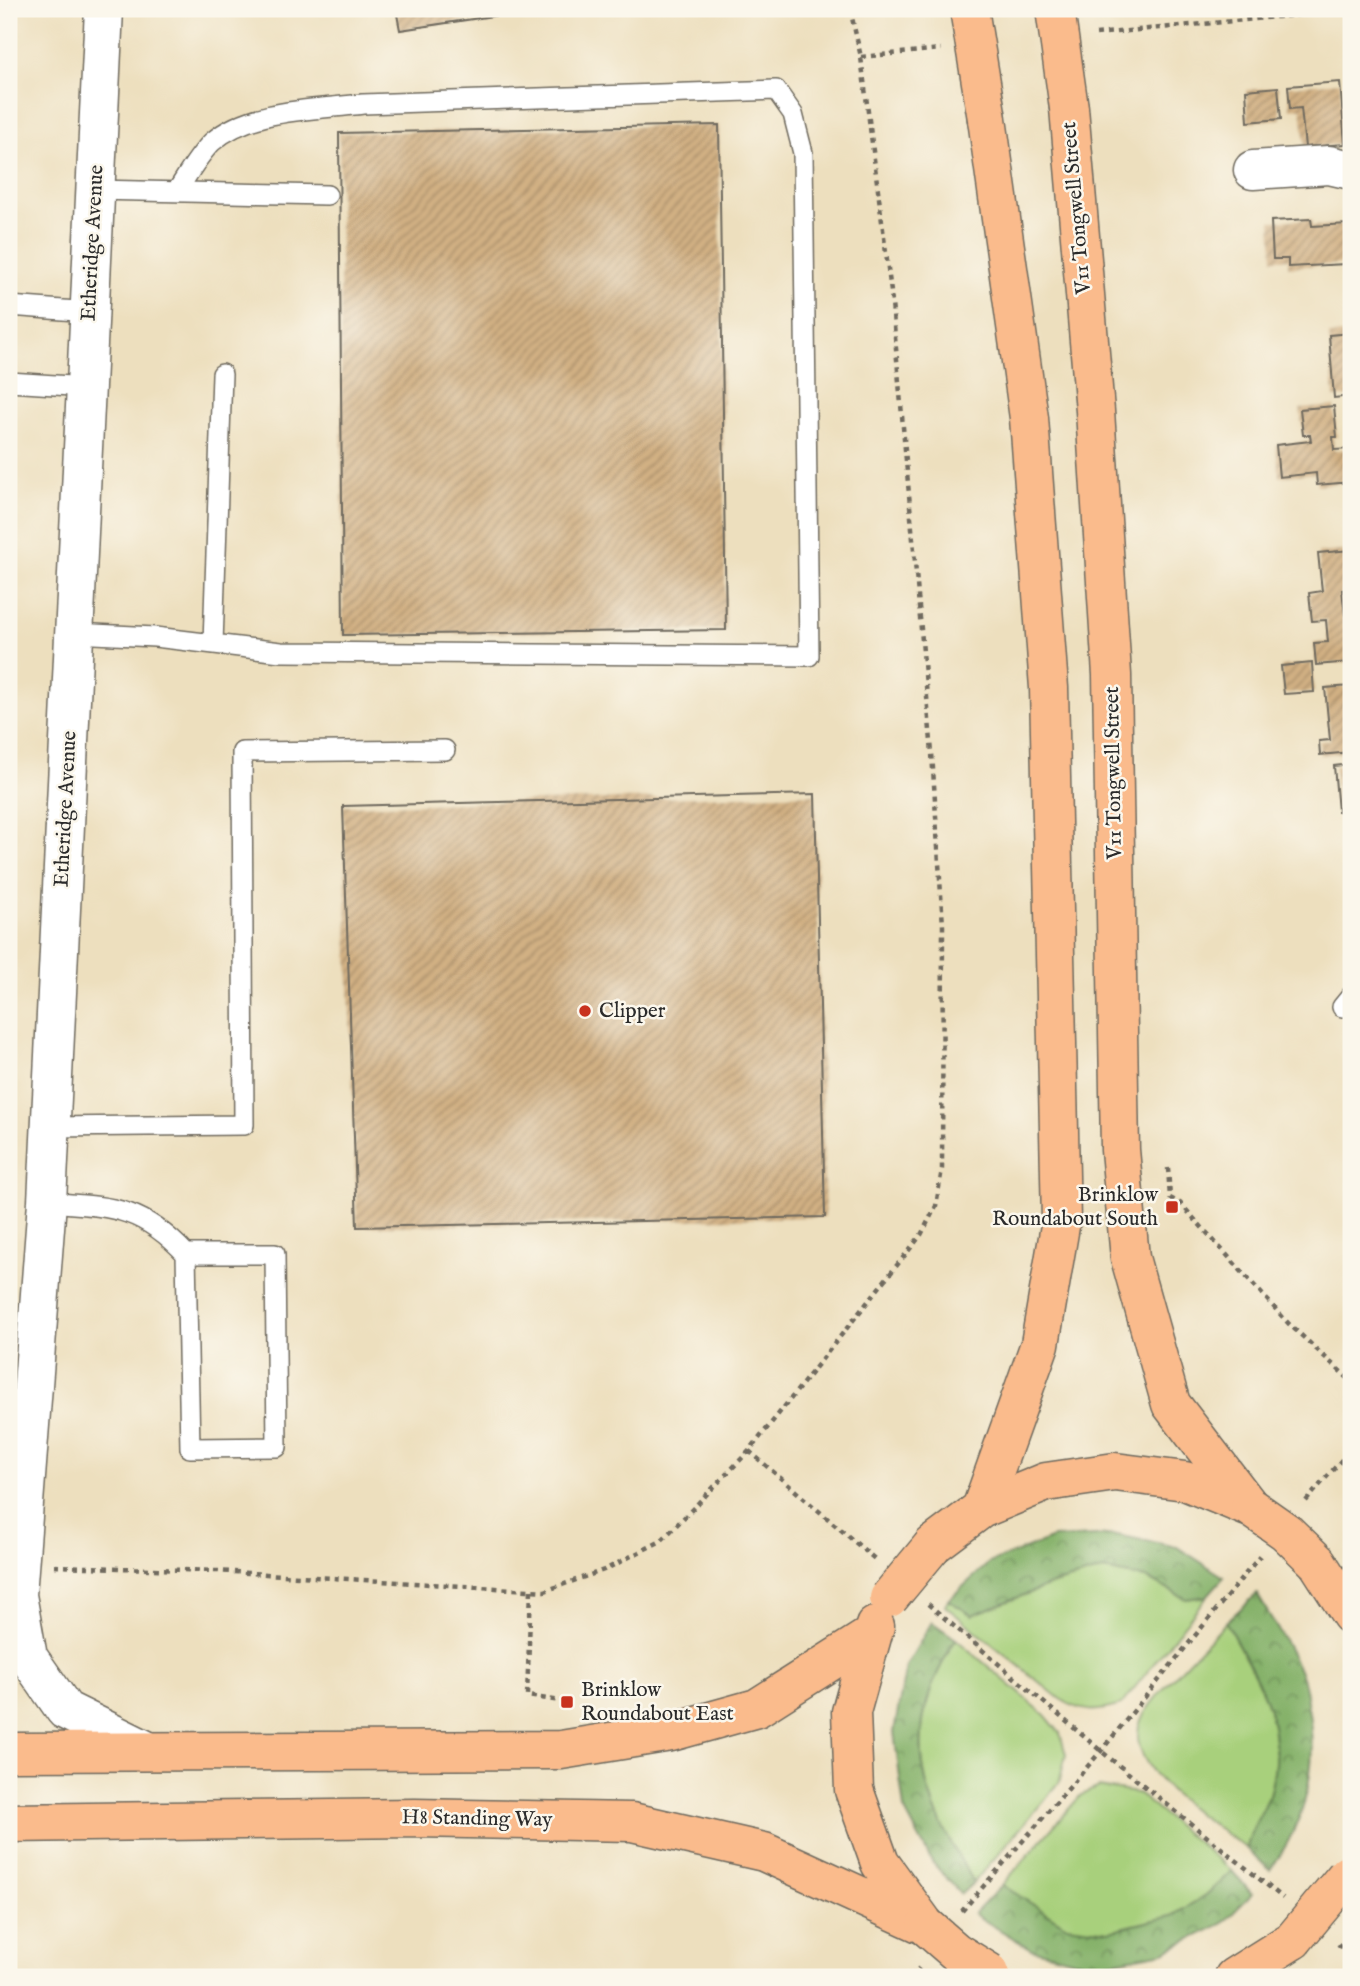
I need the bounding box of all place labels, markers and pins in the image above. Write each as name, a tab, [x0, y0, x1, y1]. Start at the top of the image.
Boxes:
place label: Clipper	[599, 998, 666, 1025]
marker: Clipper	[577, 1003, 593, 1019]
place label: Brinklow Roundabout South	[992, 1182, 1159, 1233]
marker: Brinklow Roundabout South	[1164, 1199, 1180, 1215]
place label: Brinklow Roundabout East	[581, 1677, 734, 1728]
marker: Brinklow Roundabout East	[559, 1694, 575, 1710]

